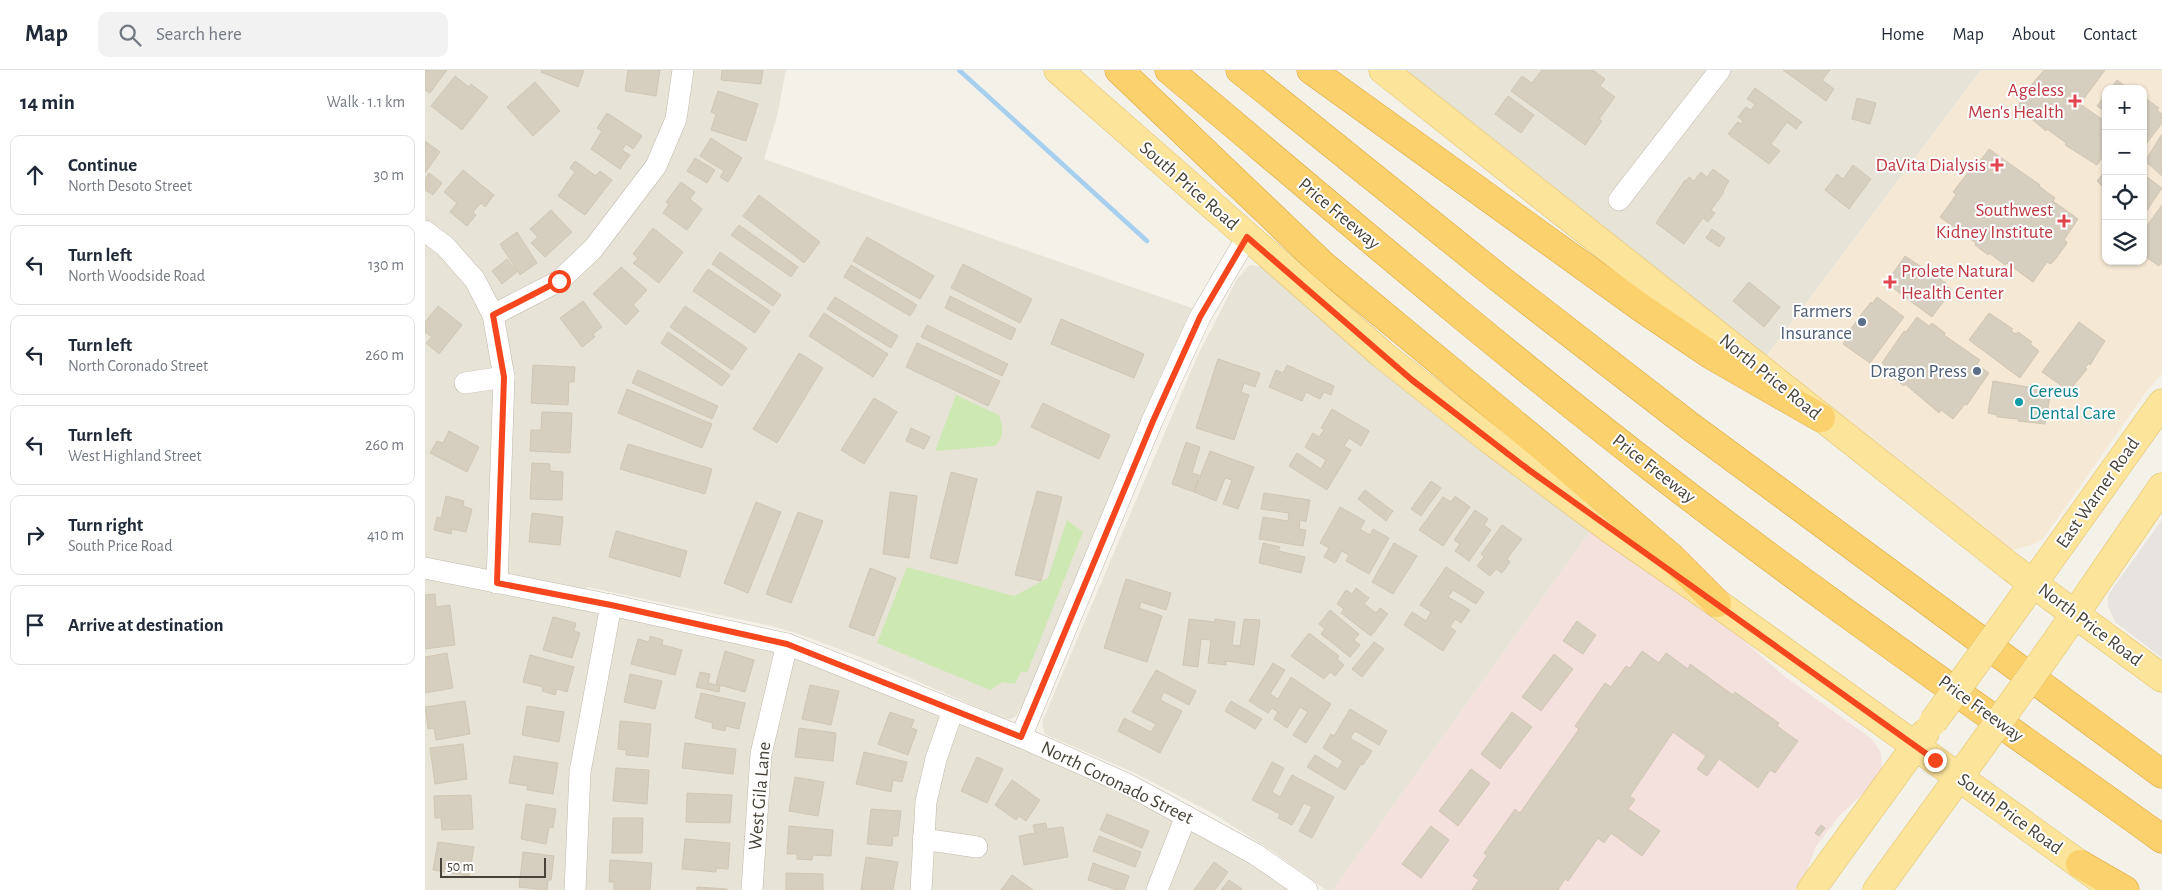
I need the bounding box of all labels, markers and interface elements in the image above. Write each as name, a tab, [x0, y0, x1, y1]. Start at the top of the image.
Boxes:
search box	[98, 12, 448, 57]
icon: search	[116, 21, 144, 49]
text: Map	[25, 22, 68, 46]
text: Search here	[156, 25, 242, 44]
text: Home	[1881, 26, 1924, 44]
text: Map	[1952, 26, 1984, 44]
text: About	[2012, 26, 2055, 44]
text: Contact	[2083, 26, 2137, 44]
place label: Ageless Men's Health	[1968, 81, 2064, 122]
map controls	[2102, 85, 2147, 265]
button: +	[2102, 85, 2147, 130]
text: 14 min	[20, 92, 75, 113]
text: Walk · 1.1 km	[327, 94, 405, 110]
marker: Ageless Men's Health	[2068, 94, 2082, 108]
button: −	[2102, 130, 2147, 175]
street label: South Price Road	[1136, 138, 1242, 234]
text: Continue	[68, 156, 137, 175]
place label: DaVita Dialysis	[1875, 156, 1986, 175]
marker: DaVita Dialysis	[1990, 158, 2004, 172]
icon: ahead	[21, 161, 49, 189]
text: 30 m	[374, 167, 404, 183]
street label: Price Freeway	[1295, 175, 1383, 253]
button: locate	[2102, 175, 2147, 220]
text: North Desoto Street	[68, 178, 192, 194]
place label: Southwest Kidney Institute	[1936, 201, 2053, 242]
marker: Southwest Kidney Institute	[2057, 214, 2071, 228]
button: layers	[2102, 220, 2147, 265]
text: Turn left	[68, 246, 132, 265]
icon: left	[21, 251, 49, 279]
text: 130 m	[368, 257, 404, 273]
place label: Prolete Natural Health Center	[1901, 262, 2014, 303]
text: North Woodside Road	[68, 268, 205, 284]
route start	[548, 270, 571, 293]
marker: Prolete Natural Health Center	[1883, 275, 1897, 289]
place label: Farmers Insurance	[1780, 302, 1852, 343]
marker: Farmers Insurance	[1856, 316, 1868, 328]
street label: North Price Road	[1716, 331, 1824, 424]
text: Turn left	[68, 336, 132, 355]
icon: left	[21, 341, 49, 369]
text: 260 m	[365, 347, 404, 363]
text: North Coronado Street	[68, 358, 208, 374]
place label: Dragon Press	[1870, 362, 1967, 381]
marker: Dragon Press	[1971, 365, 1983, 377]
place label: Cereus Dental Care	[2029, 382, 2116, 423]
marker: Cereus Dental Care	[2013, 396, 2025, 408]
text: Turn left	[68, 426, 132, 445]
icon: left	[21, 431, 49, 459]
street label: Price Freeway	[1609, 431, 1699, 507]
street label: East Warner Road	[2053, 434, 2143, 552]
text: 260 m	[365, 437, 404, 453]
text: West Highland Street	[68, 448, 202, 464]
text: Turn right	[68, 516, 143, 535]
icon: right	[21, 521, 49, 549]
text: 410 m	[367, 527, 404, 543]
text: South Price Road	[68, 538, 172, 554]
street label: North Price Road	[2035, 580, 2145, 670]
icon: arrive	[21, 611, 49, 639]
text: Arrive at destination	[68, 616, 224, 635]
street label: Price Freeway	[1935, 672, 2027, 746]
street label: North Coronado Street	[1038, 738, 1196, 828]
street label: West Gila Lane	[746, 741, 774, 851]
route end	[1924, 749, 1947, 772]
street label: South Price Road	[1954, 770, 2066, 858]
scale bar	[440, 855, 546, 878]
text: 50 m	[447, 860, 474, 874]

